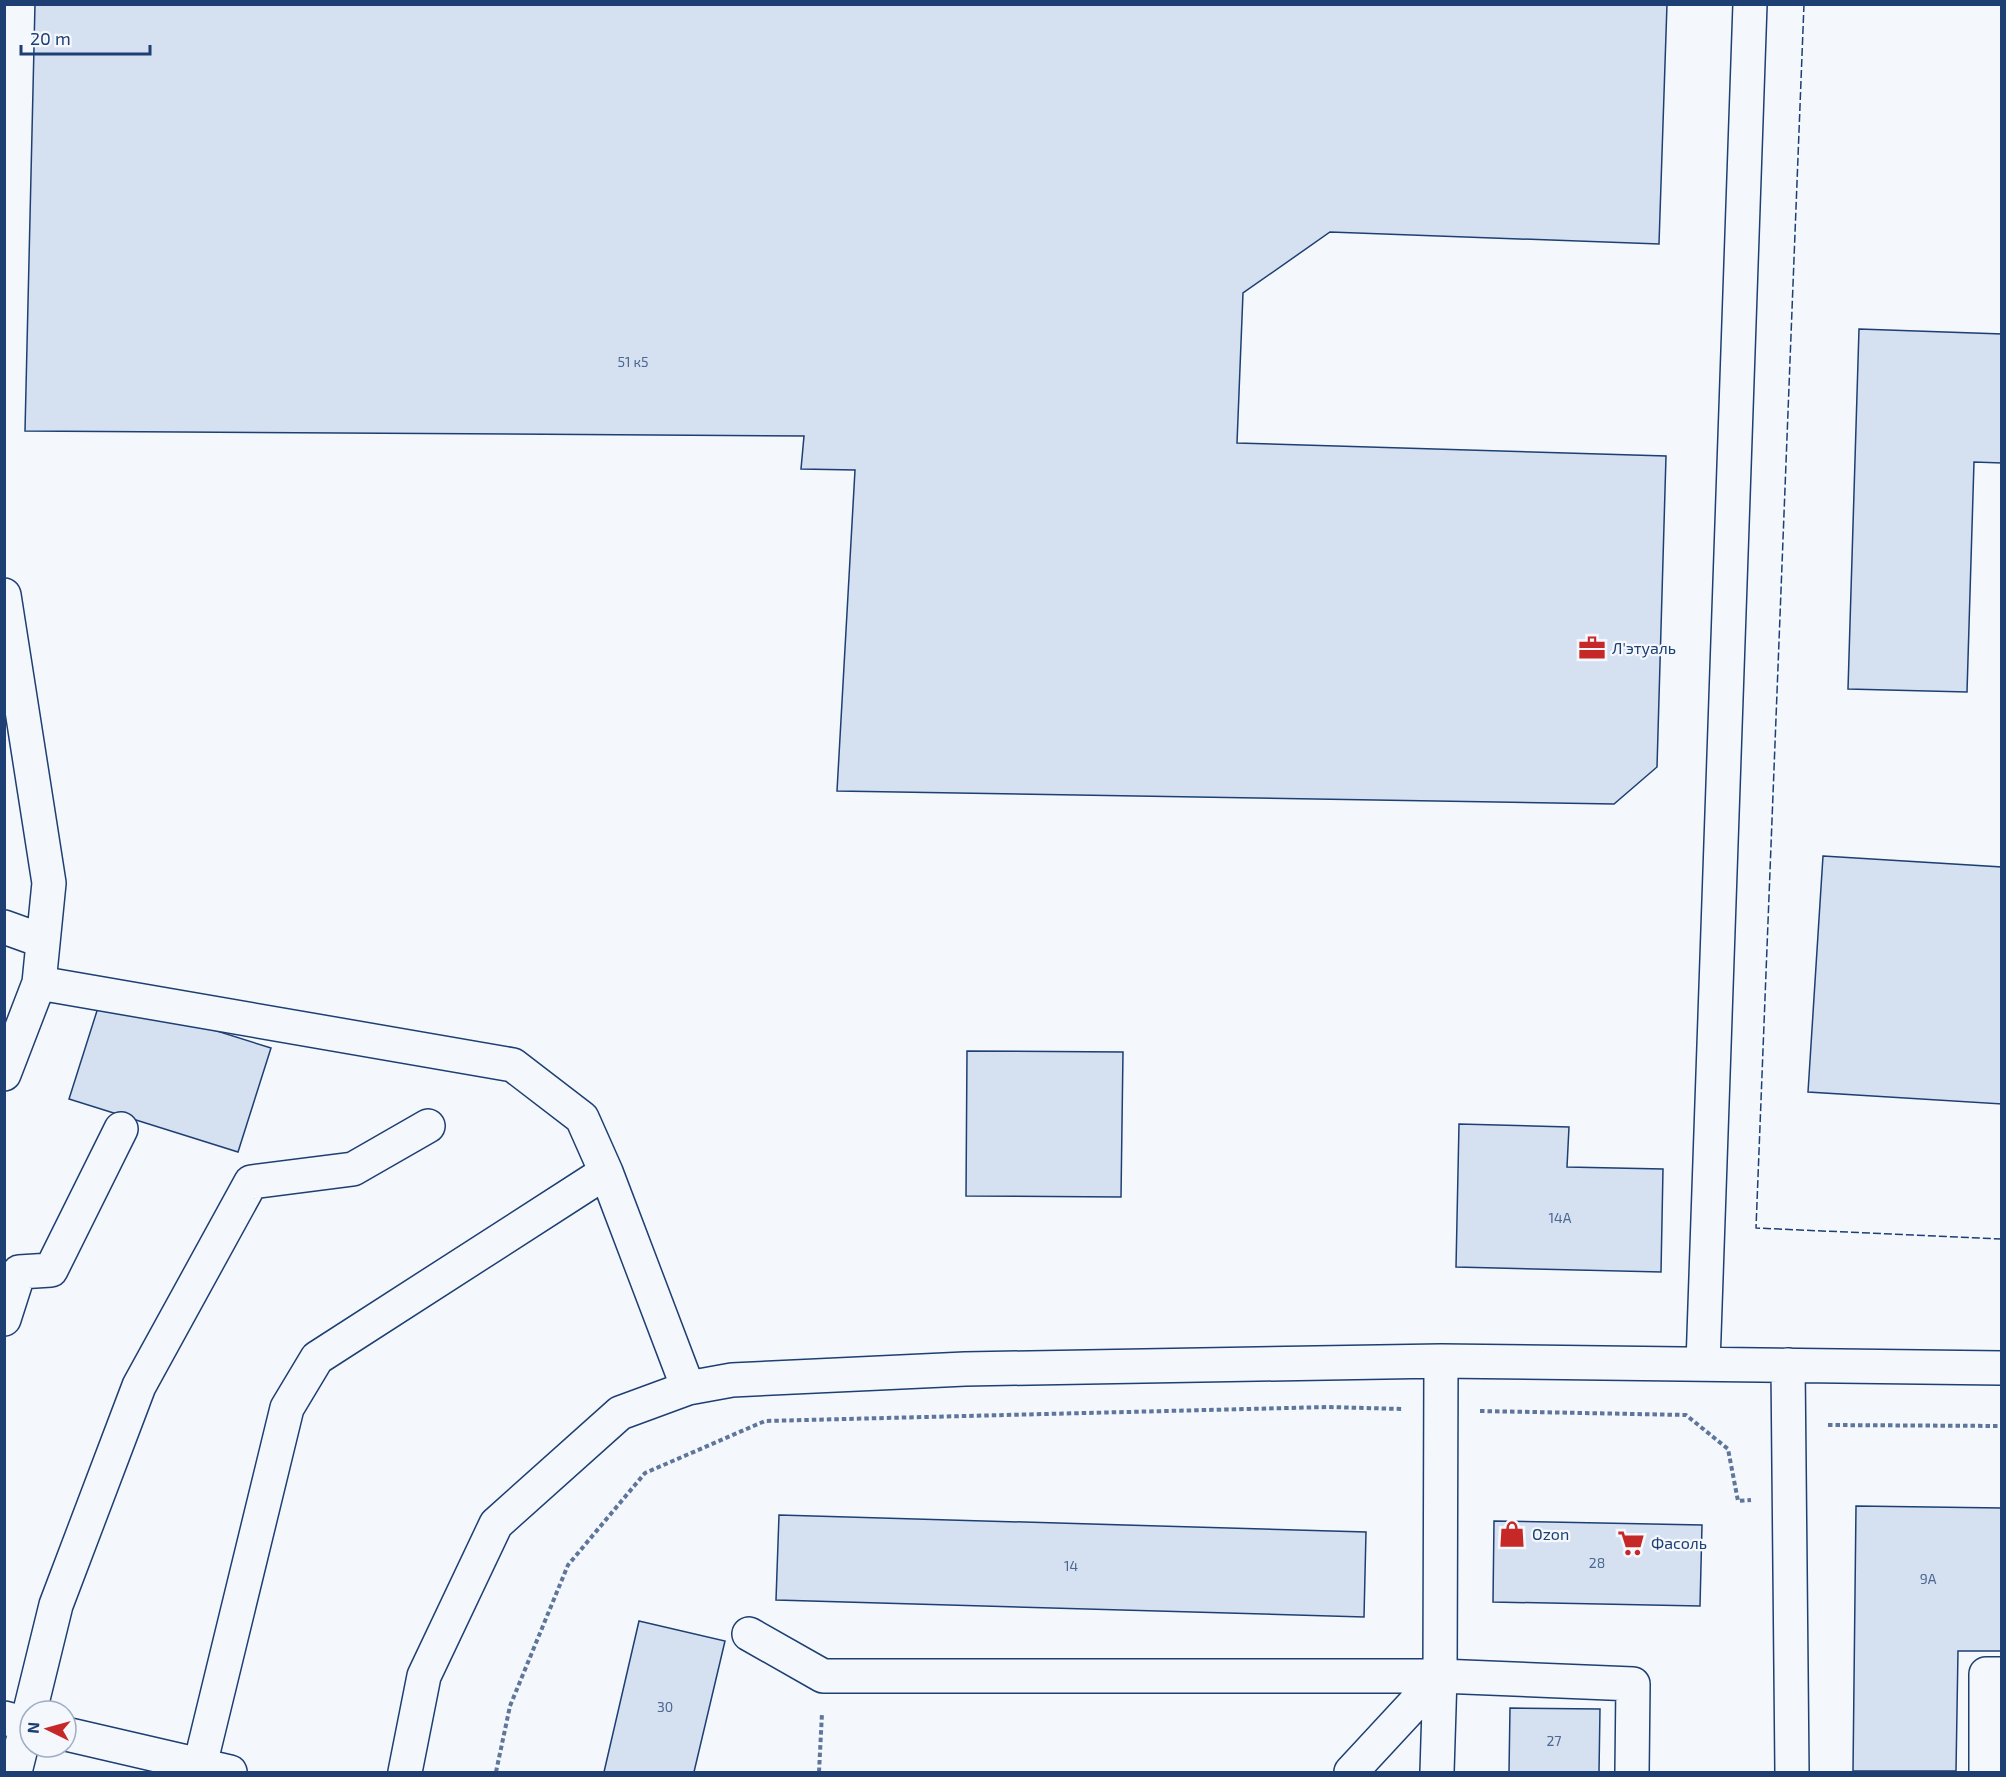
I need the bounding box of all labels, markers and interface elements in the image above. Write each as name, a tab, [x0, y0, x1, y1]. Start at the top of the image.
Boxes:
scale bar	[21, 18, 150, 56]
text: 20 m	[30, 27, 71, 49]
house number: 51 к5	[617, 353, 649, 370]
office icon: Л'этуаль	[1577, 633, 1607, 663]
place label: Л'этуаль	[1612, 638, 1676, 658]
house number: 14А	[1549, 1209, 1572, 1226]
shop icon: Ozon	[1497, 1519, 1527, 1549]
place label: Ozon	[1532, 1524, 1569, 1543]
supermarket icon: Фасоль	[1616, 1528, 1646, 1558]
place label: Фасоль	[1651, 1533, 1707, 1552]
house number: 28	[1589, 1554, 1605, 1571]
house number: 14	[1064, 1557, 1078, 1574]
house number: 9А	[1920, 1570, 1937, 1587]
house number: 30	[657, 1698, 673, 1715]
north arrow	[18, 1699, 78, 1759]
text: N	[23, 1721, 43, 1734]
house number: 27	[1546, 1732, 1562, 1749]

